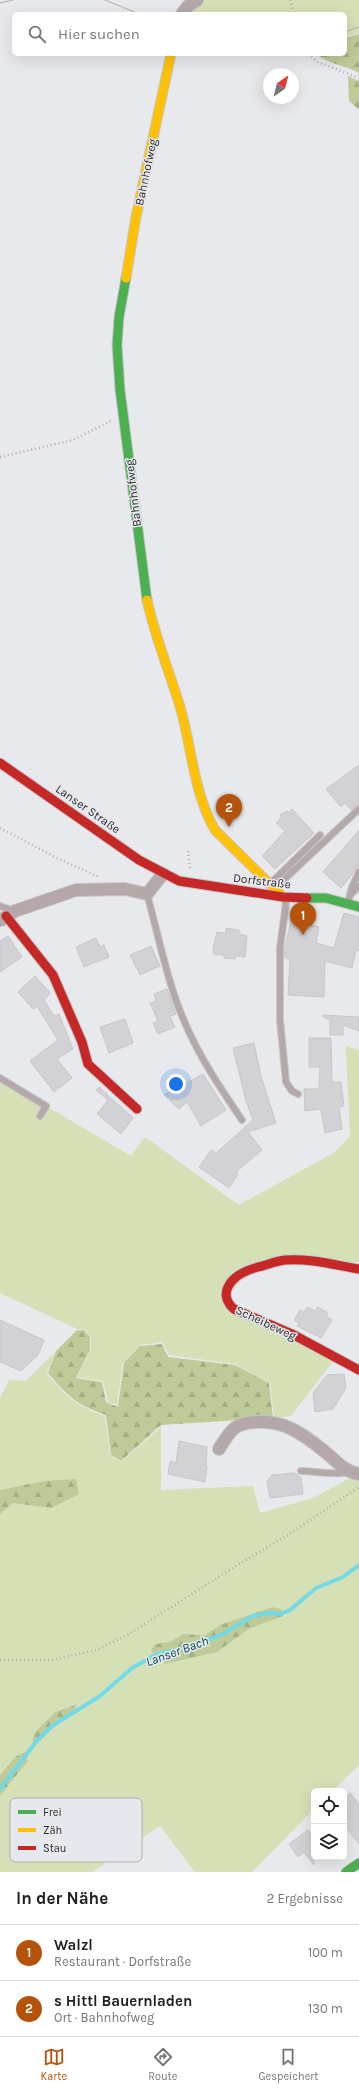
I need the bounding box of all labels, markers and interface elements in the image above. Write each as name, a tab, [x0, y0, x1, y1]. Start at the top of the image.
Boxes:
search box	[12, 12, 347, 56]
icon: search	[26, 23, 48, 45]
text: Hier suchen	[58, 25, 140, 43]
north arrow	[263, 68, 299, 104]
street label: Bahnhofweg	[132, 137, 160, 207]
street label: Bahnhofweg	[122, 458, 144, 528]
street label: Lanser Straße	[53, 782, 123, 836]
pin: 2	[216, 794, 242, 827]
street label: Dorfstraße	[232, 871, 292, 891]
pin: 1	[290, 902, 316, 935]
your location	[166, 1074, 186, 1094]
street label: Scheibeweg	[233, 1303, 299, 1343]
water label: Lanser Bach	[144, 1633, 210, 1669]
map controls	[311, 1788, 347, 1860]
button: locate	[311, 1788, 347, 1824]
legend	[10, 1798, 142, 1862]
text: Frei	[43, 1806, 62, 1819]
text: Zäh	[43, 1824, 62, 1837]
button: layers	[311, 1824, 347, 1860]
text: Stau	[43, 1842, 67, 1855]
text: In der Nähe	[16, 1888, 108, 1908]
text: 2 Ergebnisse	[267, 1891, 343, 1906]
text: Walzl	[54, 1936, 93, 1954]
text: 1	[27, 1945, 31, 1960]
text: 100 m	[308, 1945, 343, 1960]
text: Restaurant · Dorfstraße	[54, 1954, 191, 1969]
text: s Hittl Bauernladen	[54, 1992, 192, 2010]
text: 2	[25, 2001, 33, 2016]
text: 130 m	[308, 2001, 343, 2016]
text: Ort · Bahnhofweg	[54, 2010, 154, 2025]
tab: Karte	[41, 2046, 67, 2083]
tab: Route	[148, 2046, 177, 2083]
tab: Gespeichert	[258, 2046, 318, 2083]

